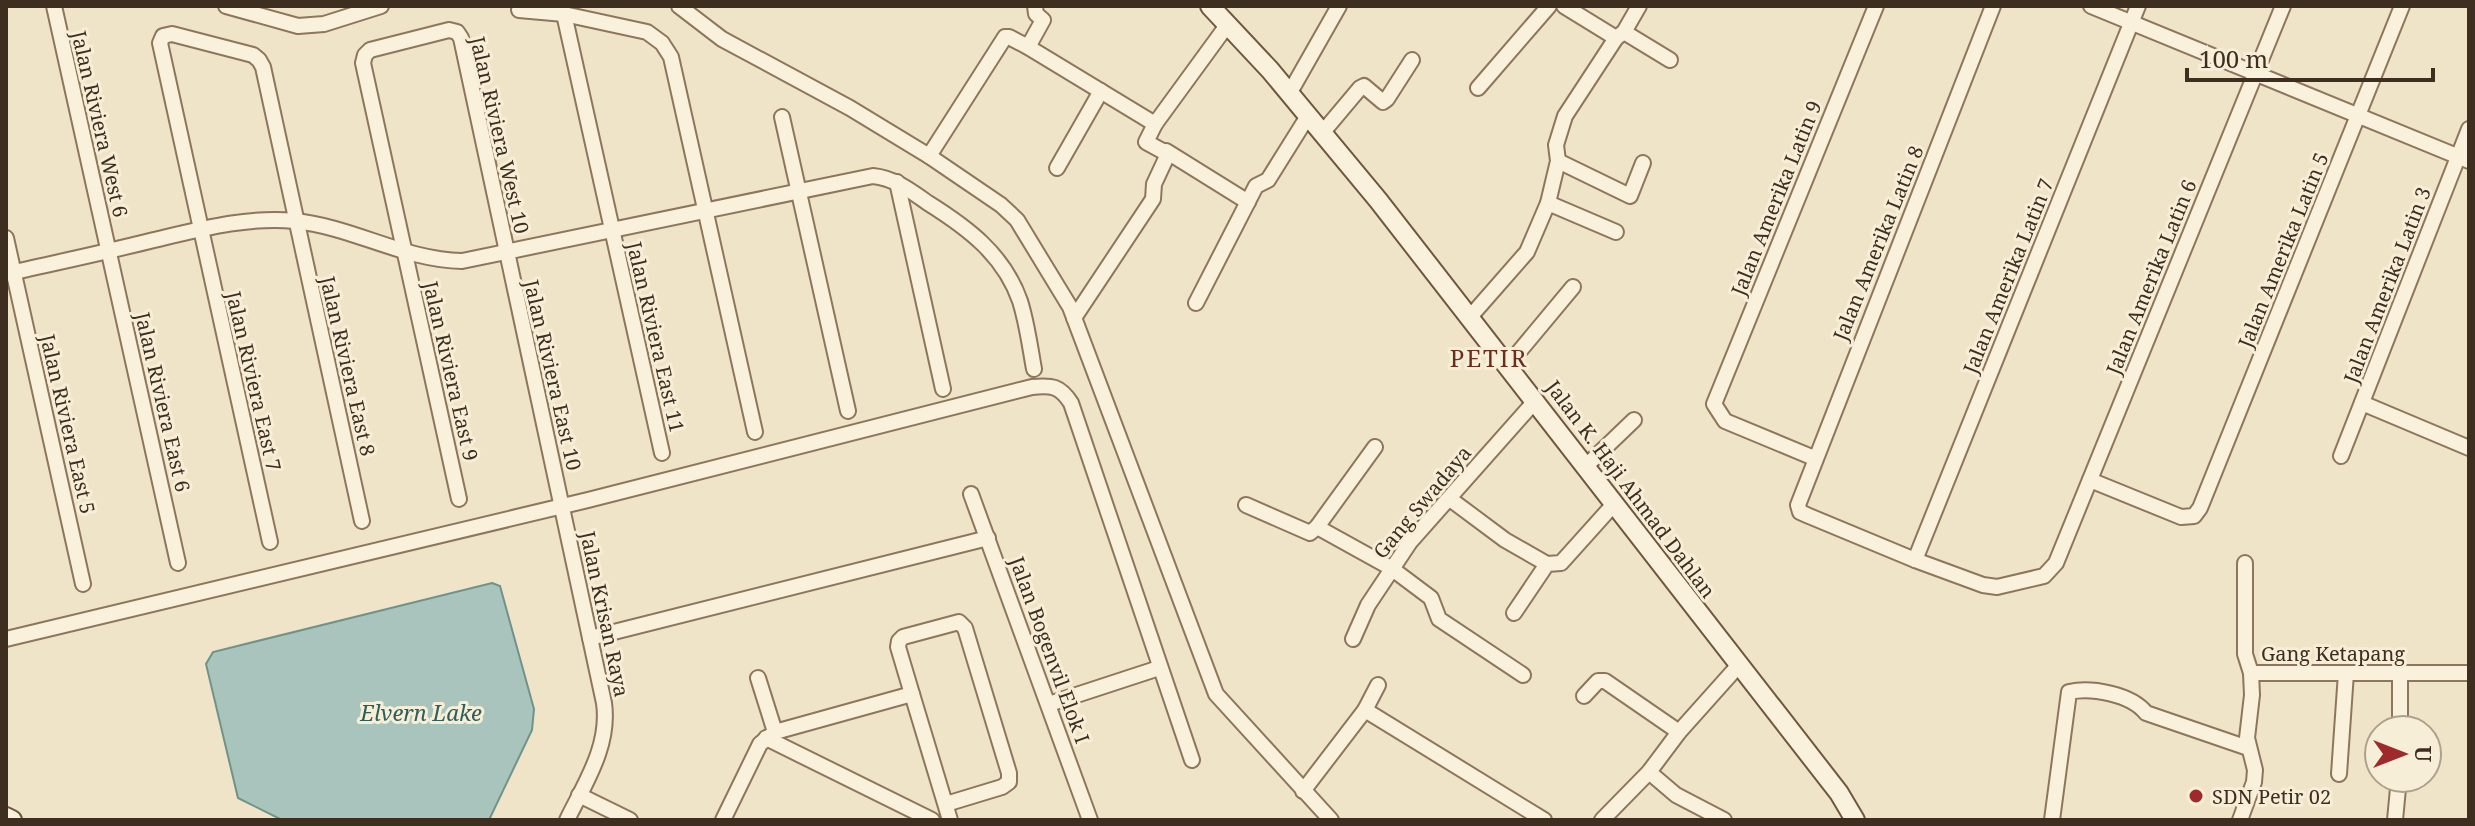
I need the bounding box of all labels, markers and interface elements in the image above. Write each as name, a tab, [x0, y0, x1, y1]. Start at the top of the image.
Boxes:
street label: Jalan Riviera West 6	[65, 27, 135, 220]
scale bar	[2187, 32, 2433, 82]
street label: Jalan Riviera West 10	[464, 33, 536, 236]
text: 100 m	[2199, 42, 2268, 75]
street label: Jalan Amerika Latin 9	[1724, 96, 1827, 300]
street label: Jalan Amerika Latin 8	[1826, 141, 1929, 345]
street label: Jalan Amerika Latin 5	[2231, 148, 2334, 352]
street label: Jalan Amerika Latin 7	[1956, 174, 2059, 378]
street label: Jalan Amerika Latin 6	[2099, 175, 2202, 379]
street label: Jalan Amerika Latin 3	[2337, 183, 2437, 388]
street label: Jalan Riviera East 11	[621, 238, 691, 435]
street label: Jalan Riviera East 8	[314, 272, 382, 459]
street label: Jalan Riviera East 10	[518, 276, 588, 473]
street label: Jalan Riviera East 9	[417, 277, 485, 464]
street label: Jalan Riviera East 7	[220, 287, 288, 474]
street label: Jalan Riviera East 6	[129, 308, 197, 495]
street label: Jalan Riviera East 5	[34, 330, 102, 517]
district label: PETIR	[1450, 341, 1528, 374]
street label: Jalan K. Haji Ahmad Dahlan	[1540, 374, 1722, 603]
street label: Gang Swadaya	[1367, 440, 1477, 564]
street label: Jalan Krisan Raya	[574, 528, 636, 699]
street label: Jalan Bogenvil Elok I	[1003, 552, 1096, 747]
street label: Gang Ketapang	[2261, 640, 2405, 667]
water label: Elvern Lake	[359, 697, 482, 727]
north arrow	[2363, 714, 2443, 794]
text: U	[2409, 746, 2439, 763]
place label: SDN Petir 02	[2212, 783, 2331, 810]
marker: SDN Petir 02	[2187, 787, 2205, 805]

